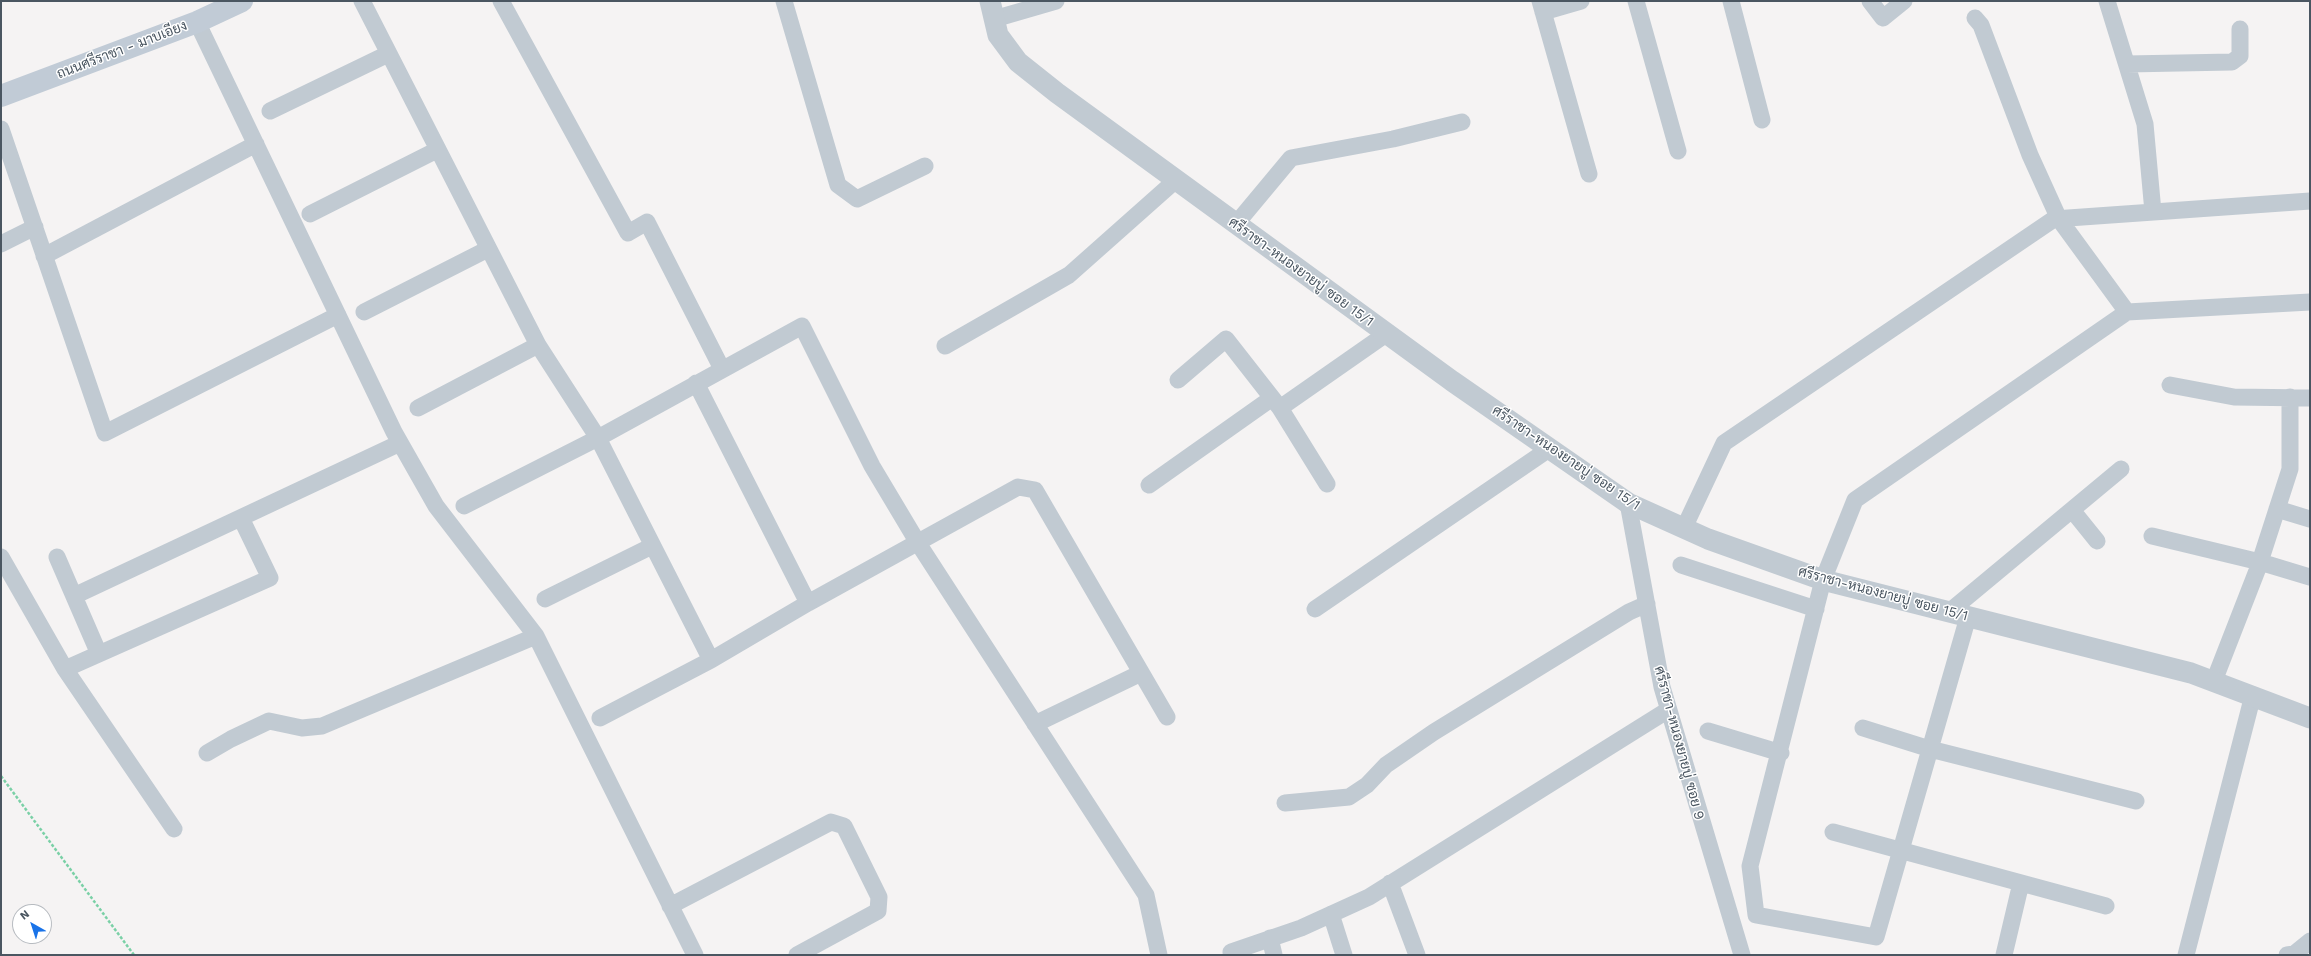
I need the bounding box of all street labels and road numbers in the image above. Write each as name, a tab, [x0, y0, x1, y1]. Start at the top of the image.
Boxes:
street label: ถนนศรีราชา - มาบเอียง	[55, 17, 189, 83]
street label: ศรีราชา-หนองยายบู่ ซอย 15/1	[1225, 214, 1377, 330]
street label: ศรีราชา-หนองยายบู่ ซอย 15/1	[1489, 402, 1643, 514]
street label: ศรีราชา-หนองยายบู่ ซอย 15/1	[1796, 563, 1970, 625]
street label: ศรีราชา-หนองยายบู่ ซอย 9	[1650, 664, 1708, 822]

